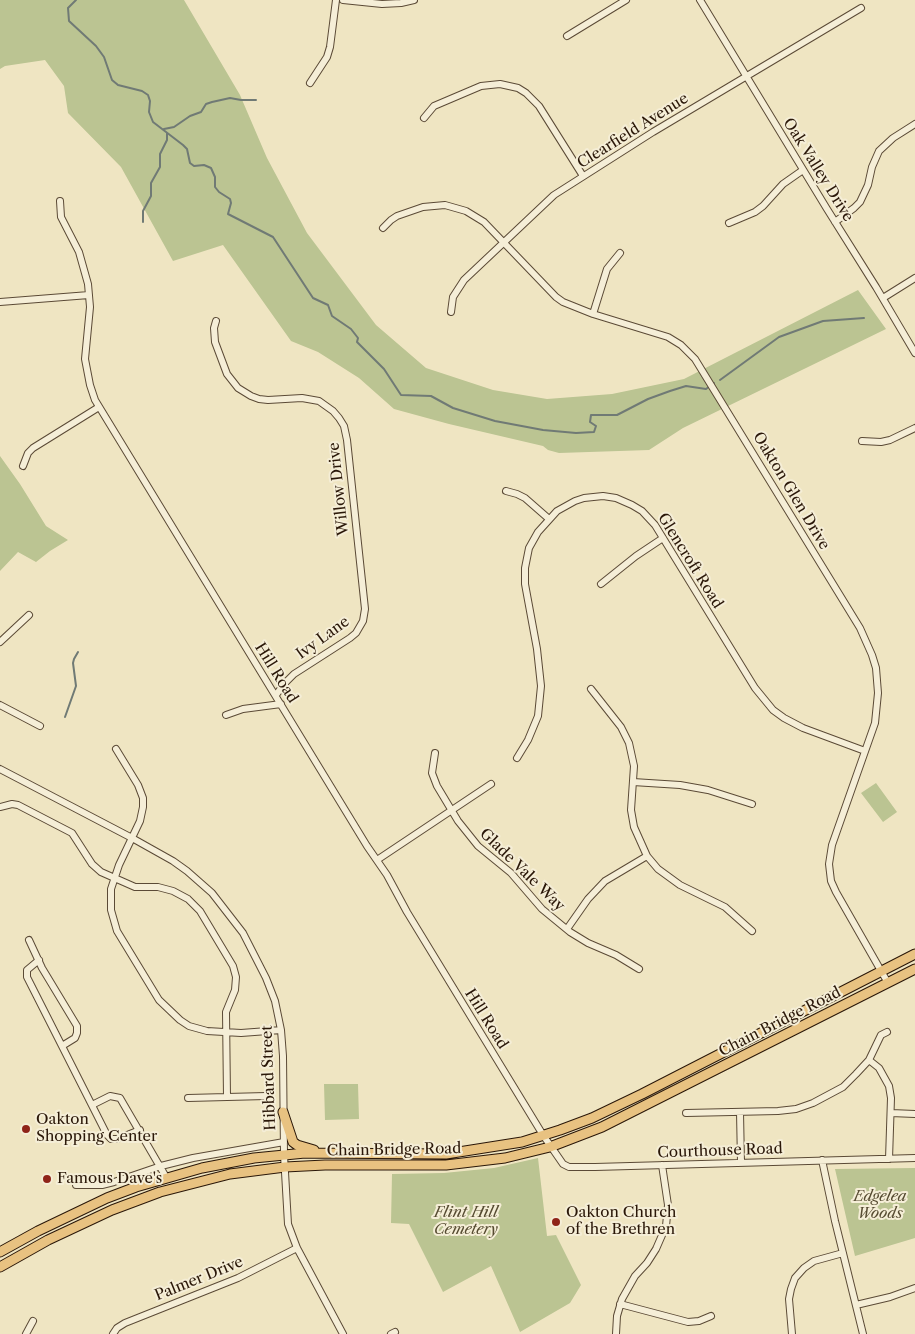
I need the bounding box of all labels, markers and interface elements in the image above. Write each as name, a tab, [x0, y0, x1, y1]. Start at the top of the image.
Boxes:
street label: Clearfield Avenue	[574, 90, 692, 172]
street label: Oak Valley Drive	[779, 115, 857, 225]
street label: Oakton Glen Drive	[749, 429, 833, 553]
street label: Willow Drive	[325, 441, 353, 537]
street label: Glencroft Road	[654, 510, 726, 612]
street label: Ivy Lane	[293, 613, 353, 663]
street label: Hill Road	[251, 640, 301, 706]
street label: Glade Vale Way	[476, 825, 568, 915]
street label: Chain Bridge Road	[716, 983, 844, 1061]
street label: Hill Road	[461, 986, 511, 1052]
street label: Hibbard Street	[258, 1025, 280, 1131]
place label: Oakton Shopping Center	[36, 1111, 157, 1146]
marker: Oakton Shopping Center	[20, 1123, 32, 1135]
street label: Chain Bridge Road	[327, 1140, 461, 1160]
street label: Courthouse Road	[657, 1140, 783, 1162]
place label: Famous Dave's	[57, 1170, 162, 1188]
marker: Famous Dave's	[41, 1173, 53, 1185]
park label: Edgelea Woods	[854, 1188, 906, 1223]
park label: Flint Hill Cemetery	[434, 1204, 498, 1239]
place label: Oakton Church of the Brethren	[566, 1204, 676, 1239]
marker: Oakton Church of the Brethren	[550, 1216, 562, 1228]
street label: Palmer Drive	[152, 1253, 246, 1305]

